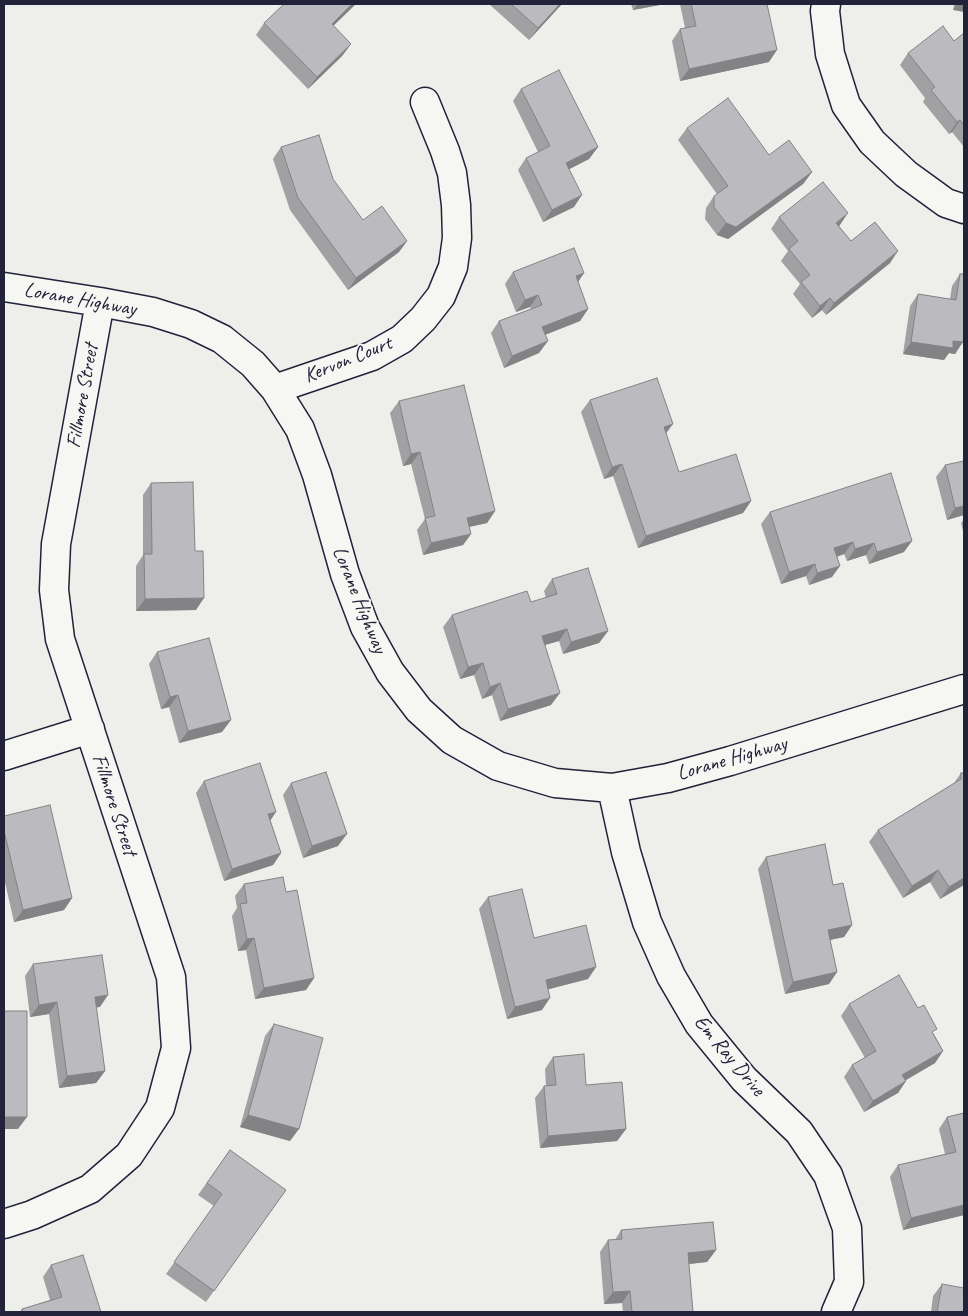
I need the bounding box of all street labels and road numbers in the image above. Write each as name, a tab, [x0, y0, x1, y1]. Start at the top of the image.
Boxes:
street label: Lorane Highway	[22, 278, 138, 322]
street label: Kervon Court	[300, 331, 396, 389]
street label: Fillmore Street	[61, 342, 105, 450]
street label: Lorane Highway	[326, 543, 392, 657]
street label: Lorane Highway	[674, 731, 790, 787]
street label: Fillmore Street	[86, 751, 142, 859]
street label: Em Ray Drive	[688, 1010, 770, 1102]

